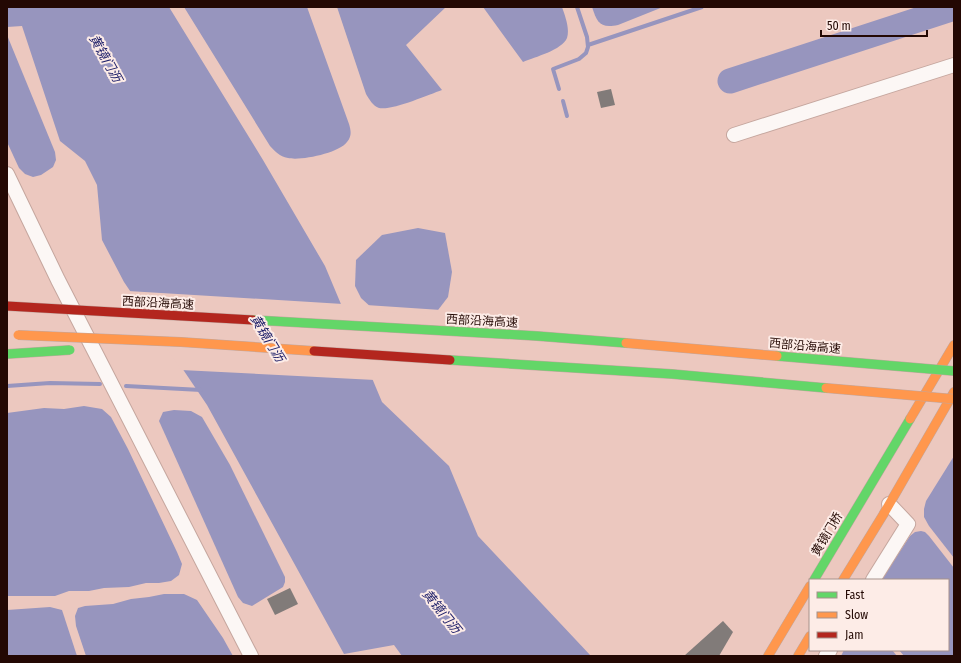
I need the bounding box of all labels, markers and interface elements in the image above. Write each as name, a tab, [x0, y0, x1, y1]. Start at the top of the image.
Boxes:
scale bar	[821, 12, 927, 38]
text: 50 m	[827, 19, 851, 33]
water label: 黄镜门沥	[86, 32, 126, 86]
street label: 西部沿海高速	[122, 294, 194, 312]
water label: 黄镜门沥	[248, 312, 288, 366]
street label: 西部沿海高速	[446, 312, 518, 330]
street label: 西部沿海高速	[769, 336, 841, 356]
street label: 黄镜门桥	[809, 510, 845, 558]
legend	[809, 579, 949, 651]
water label: 黄镜门沥	[419, 586, 465, 638]
text: Fast	[845, 588, 864, 602]
text: Slow	[845, 608, 868, 622]
text: Jam	[845, 628, 863, 642]

